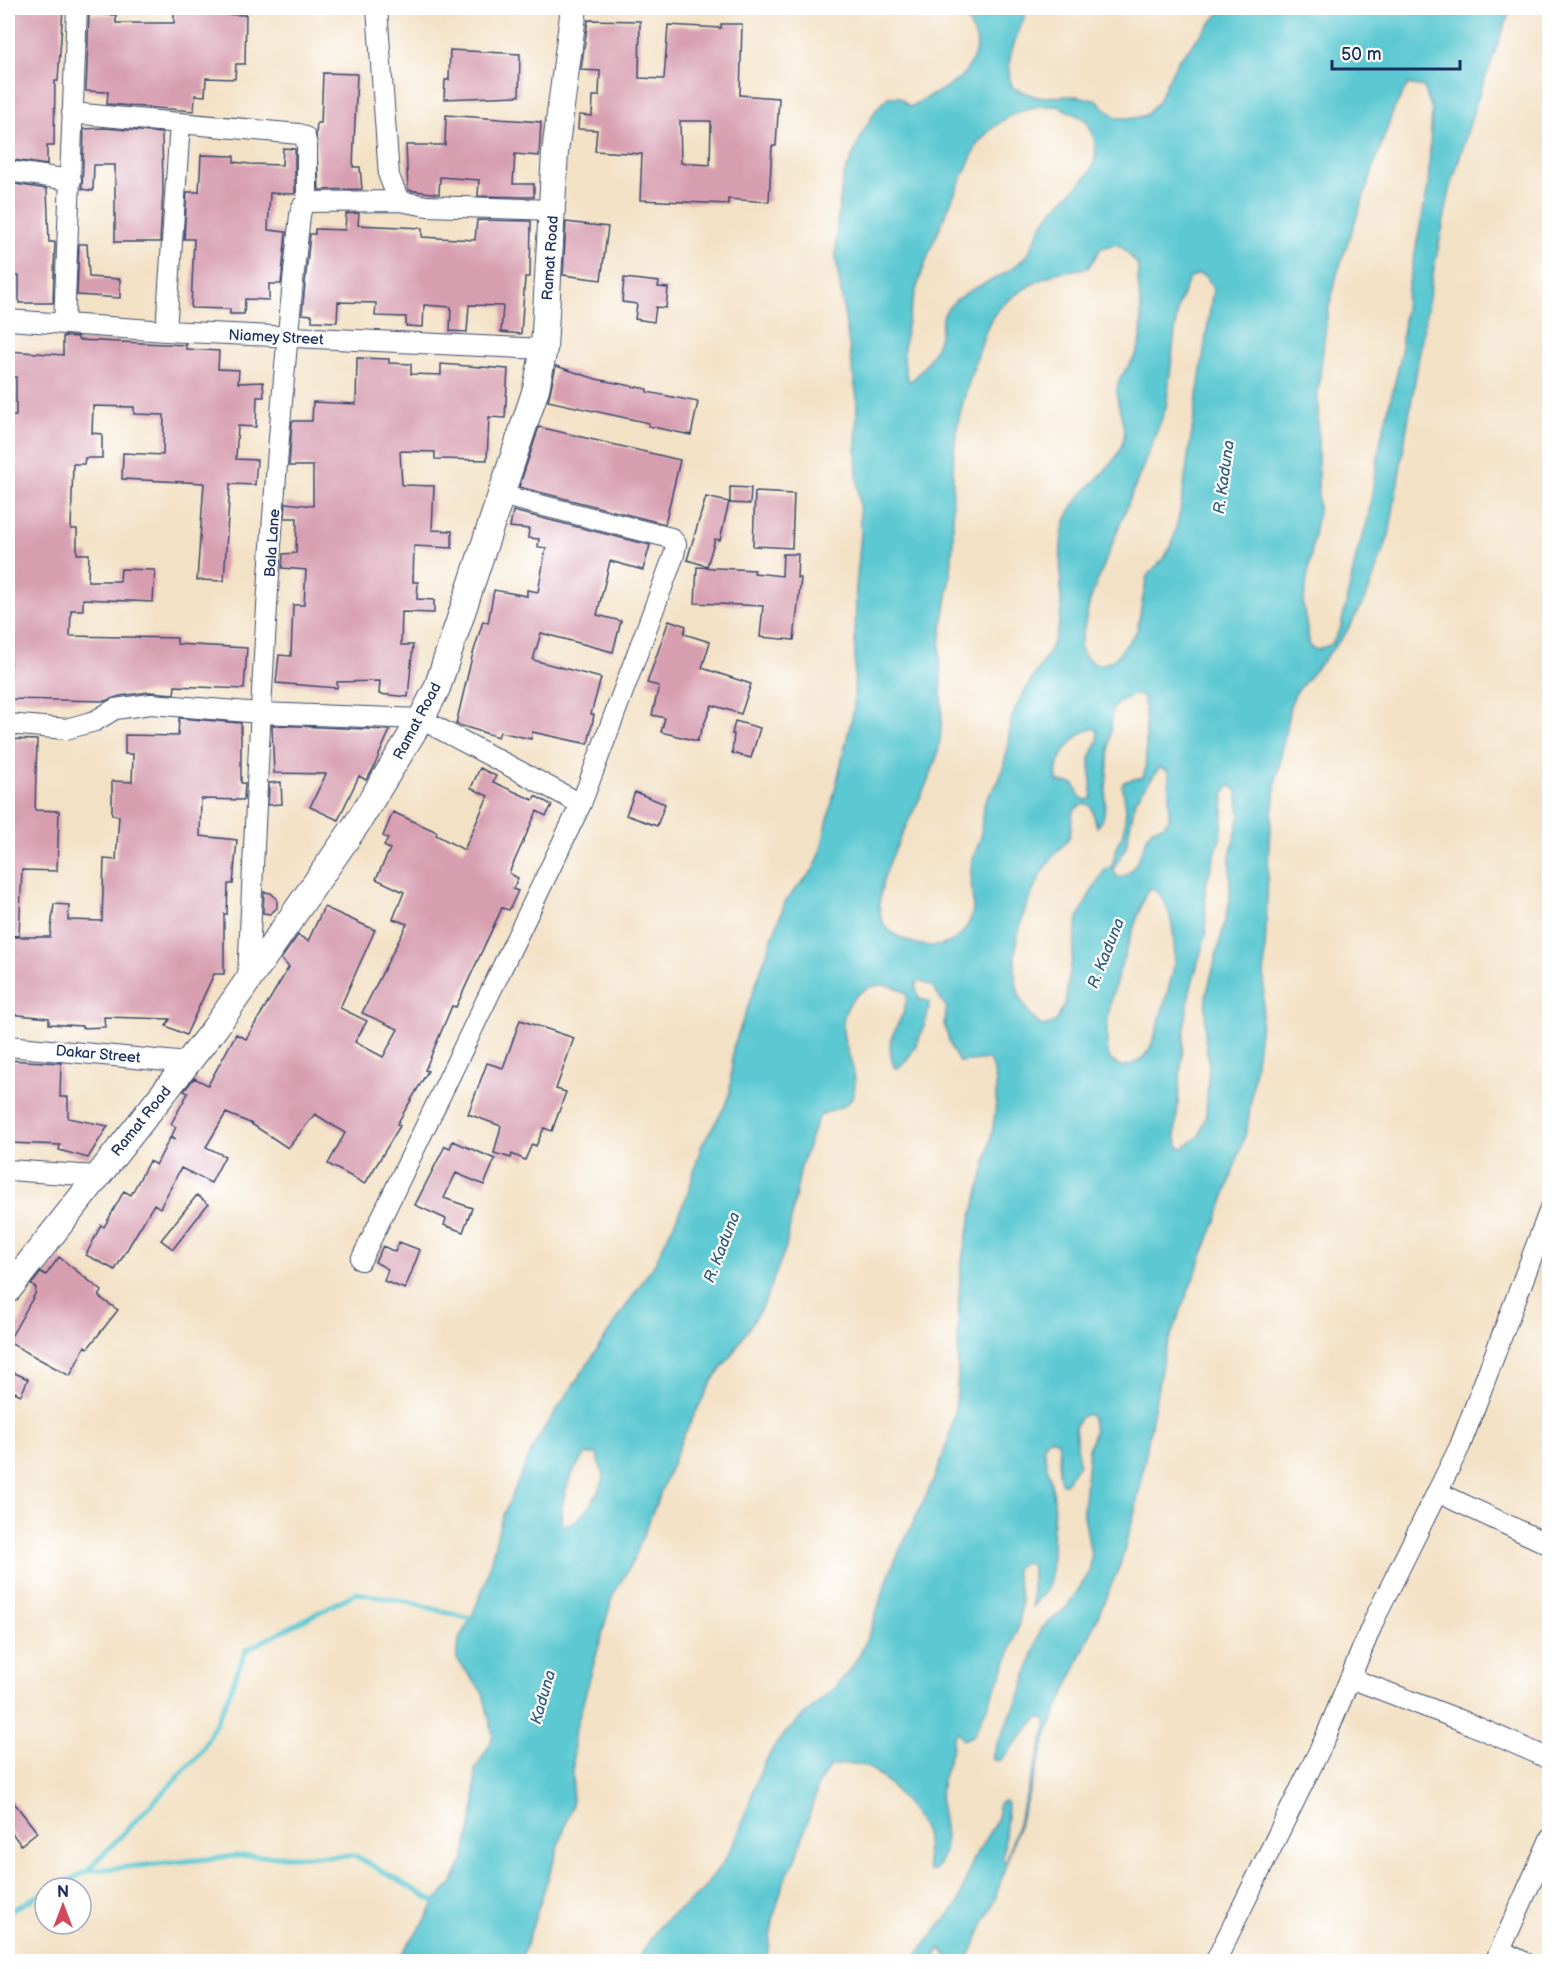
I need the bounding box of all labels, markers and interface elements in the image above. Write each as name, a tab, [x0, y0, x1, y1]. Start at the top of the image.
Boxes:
scale bar	[1332, 33, 1460, 71]
text: 50 m	[1341, 44, 1382, 65]
street label: Ramat Road	[538, 215, 563, 301]
street label: Niamey Street	[228, 326, 324, 349]
water label: R. Kaduna	[1210, 439, 1239, 515]
street label: Bala Lane	[261, 508, 284, 578]
street label: Ramat Road	[389, 679, 446, 763]
water label: R. Kaduna	[1084, 916, 1129, 991]
street label: Dakar Street	[55, 1041, 142, 1068]
street label: Ramat Road	[107, 1082, 176, 1160]
water label: R. Kaduna	[700, 1210, 745, 1286]
water label: Kaduna	[527, 1668, 560, 1727]
north arrow	[33, 1876, 93, 1936]
text: N	[57, 1883, 69, 1902]

